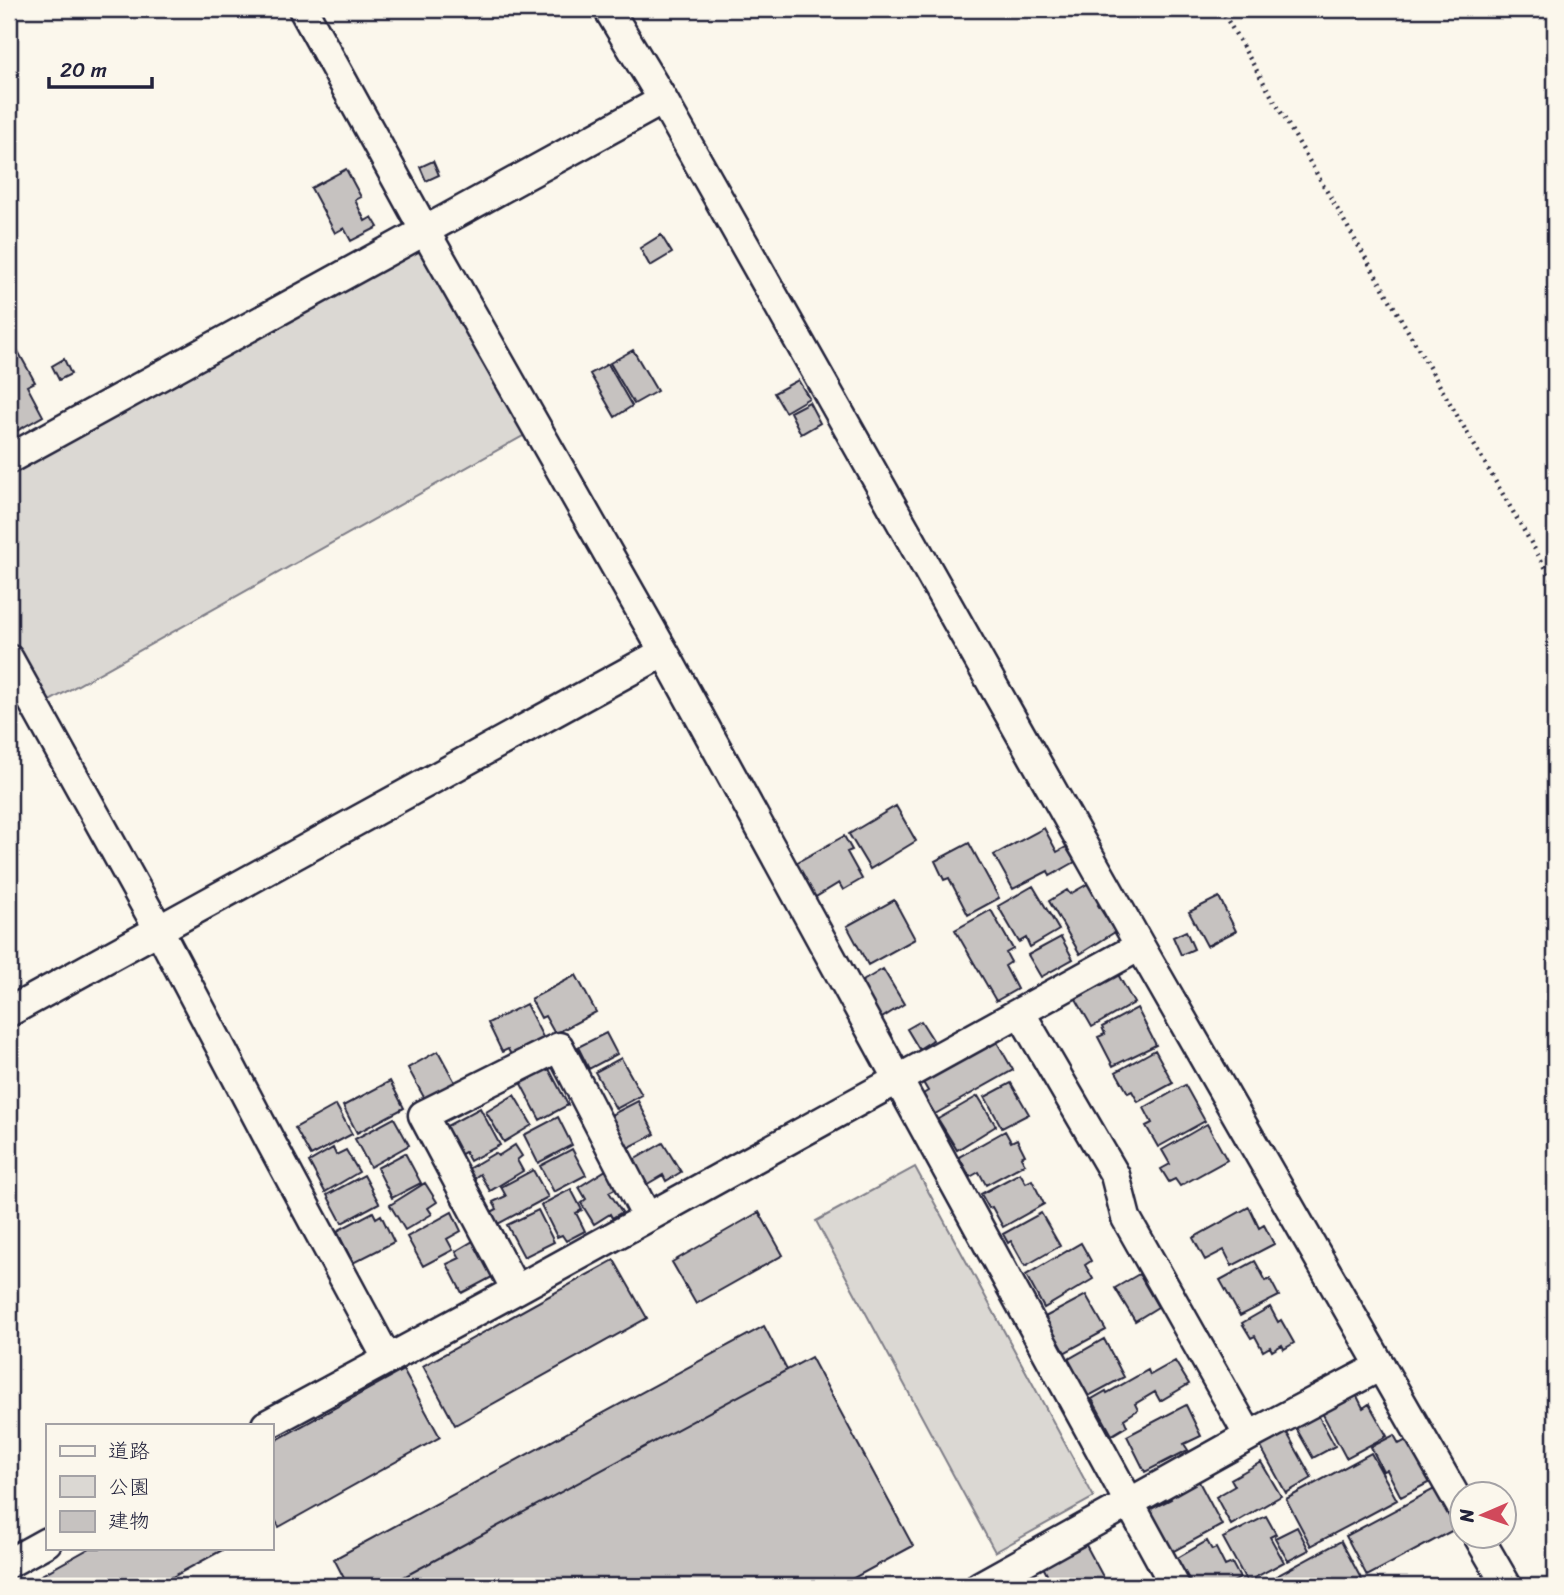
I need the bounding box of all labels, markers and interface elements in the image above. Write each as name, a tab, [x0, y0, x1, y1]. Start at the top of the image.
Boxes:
scale bar	[49, 46, 152, 90]
text: 20 m	[60, 51, 107, 89]
legend	[46, 1424, 273, 1550]
text: 道路	[108, 1432, 150, 1470]
text: 公園	[108, 1468, 150, 1506]
north arrow	[1448, 1480, 1518, 1550]
text: 建物	[108, 1502, 150, 1540]
text: N	[1450, 1508, 1483, 1524]

